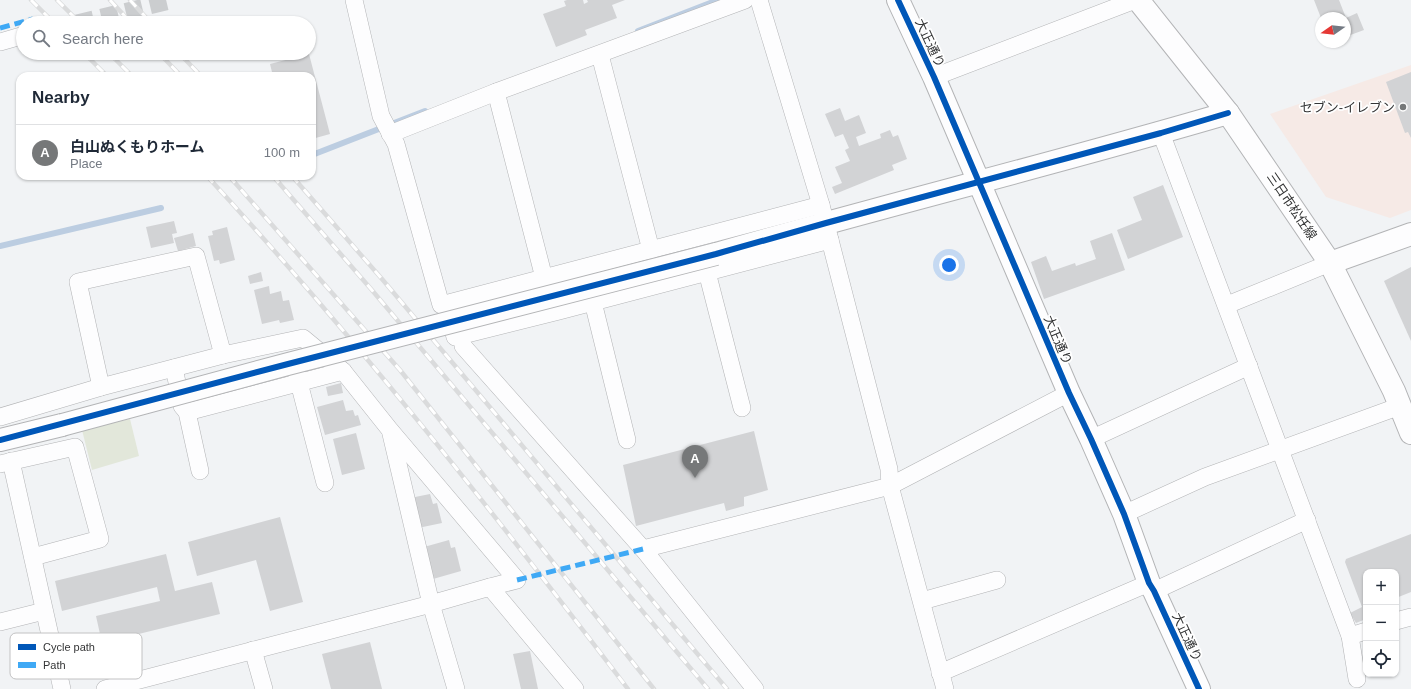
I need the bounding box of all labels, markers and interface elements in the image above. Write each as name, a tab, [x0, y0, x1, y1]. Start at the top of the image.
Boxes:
north arrow	[1315, 12, 1351, 48]
search box	[16, 16, 316, 60]
street label: 大正通り	[912, 16, 948, 70]
icon: search	[30, 27, 52, 49]
text: Search here	[62, 30, 144, 47]
text: Nearby	[32, 88, 90, 107]
place label: セブン-イレブン	[1300, 100, 1395, 115]
marker: セブン-イレブン	[1398, 102, 1408, 112]
text: 白山ぬくもりホーム	[70, 138, 205, 155]
text: A	[40, 145, 50, 160]
text: 100 m	[264, 145, 300, 160]
text: Place	[70, 156, 103, 171]
street label: 三日市松任線	[1264, 169, 1320, 243]
your location	[939, 255, 959, 275]
street label: 大正通り	[1041, 313, 1075, 367]
pin: A	[682, 445, 708, 478]
map controls	[1363, 569, 1399, 677]
button: +	[1363, 569, 1399, 605]
button: −	[1363, 605, 1399, 641]
street label: 大正通り	[1169, 610, 1205, 664]
legend	[10, 633, 142, 679]
text: Cycle path	[43, 641, 95, 653]
button: locate	[1363, 641, 1399, 677]
text: Path	[43, 659, 66, 671]

